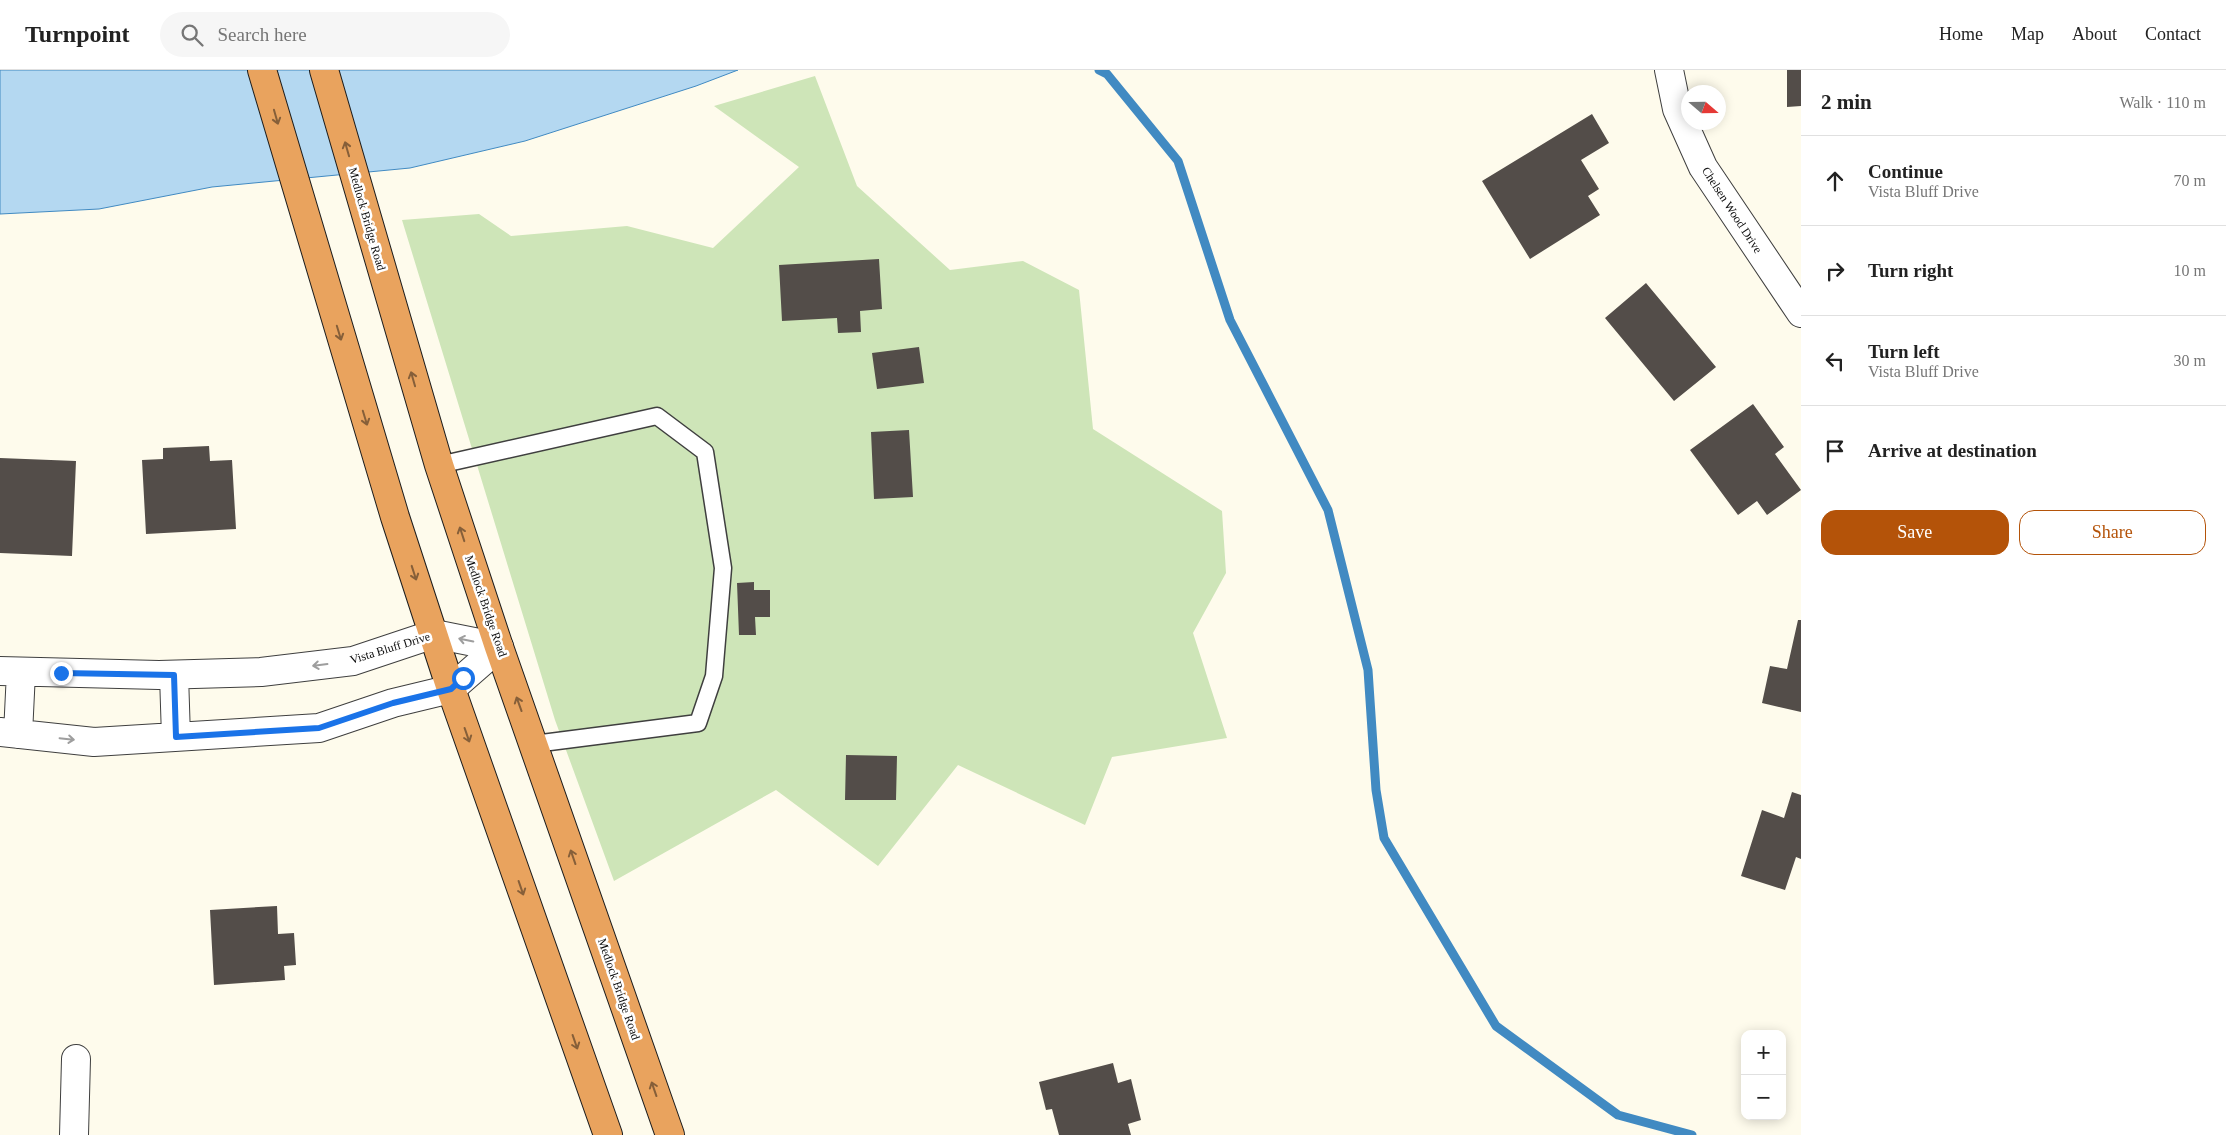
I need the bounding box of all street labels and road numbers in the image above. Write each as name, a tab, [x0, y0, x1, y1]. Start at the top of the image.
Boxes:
street label: Chelsen Wood Drive	[1699, 164, 1765, 256]
street label: Medlock Bridge Road	[346, 166, 388, 272]
street label: Medlock Bridge Road	[462, 553, 510, 659]
street label: Vista Bluff Drive	[348, 629, 432, 667]
street label: Medlock Bridge Road	[595, 936, 643, 1042]

